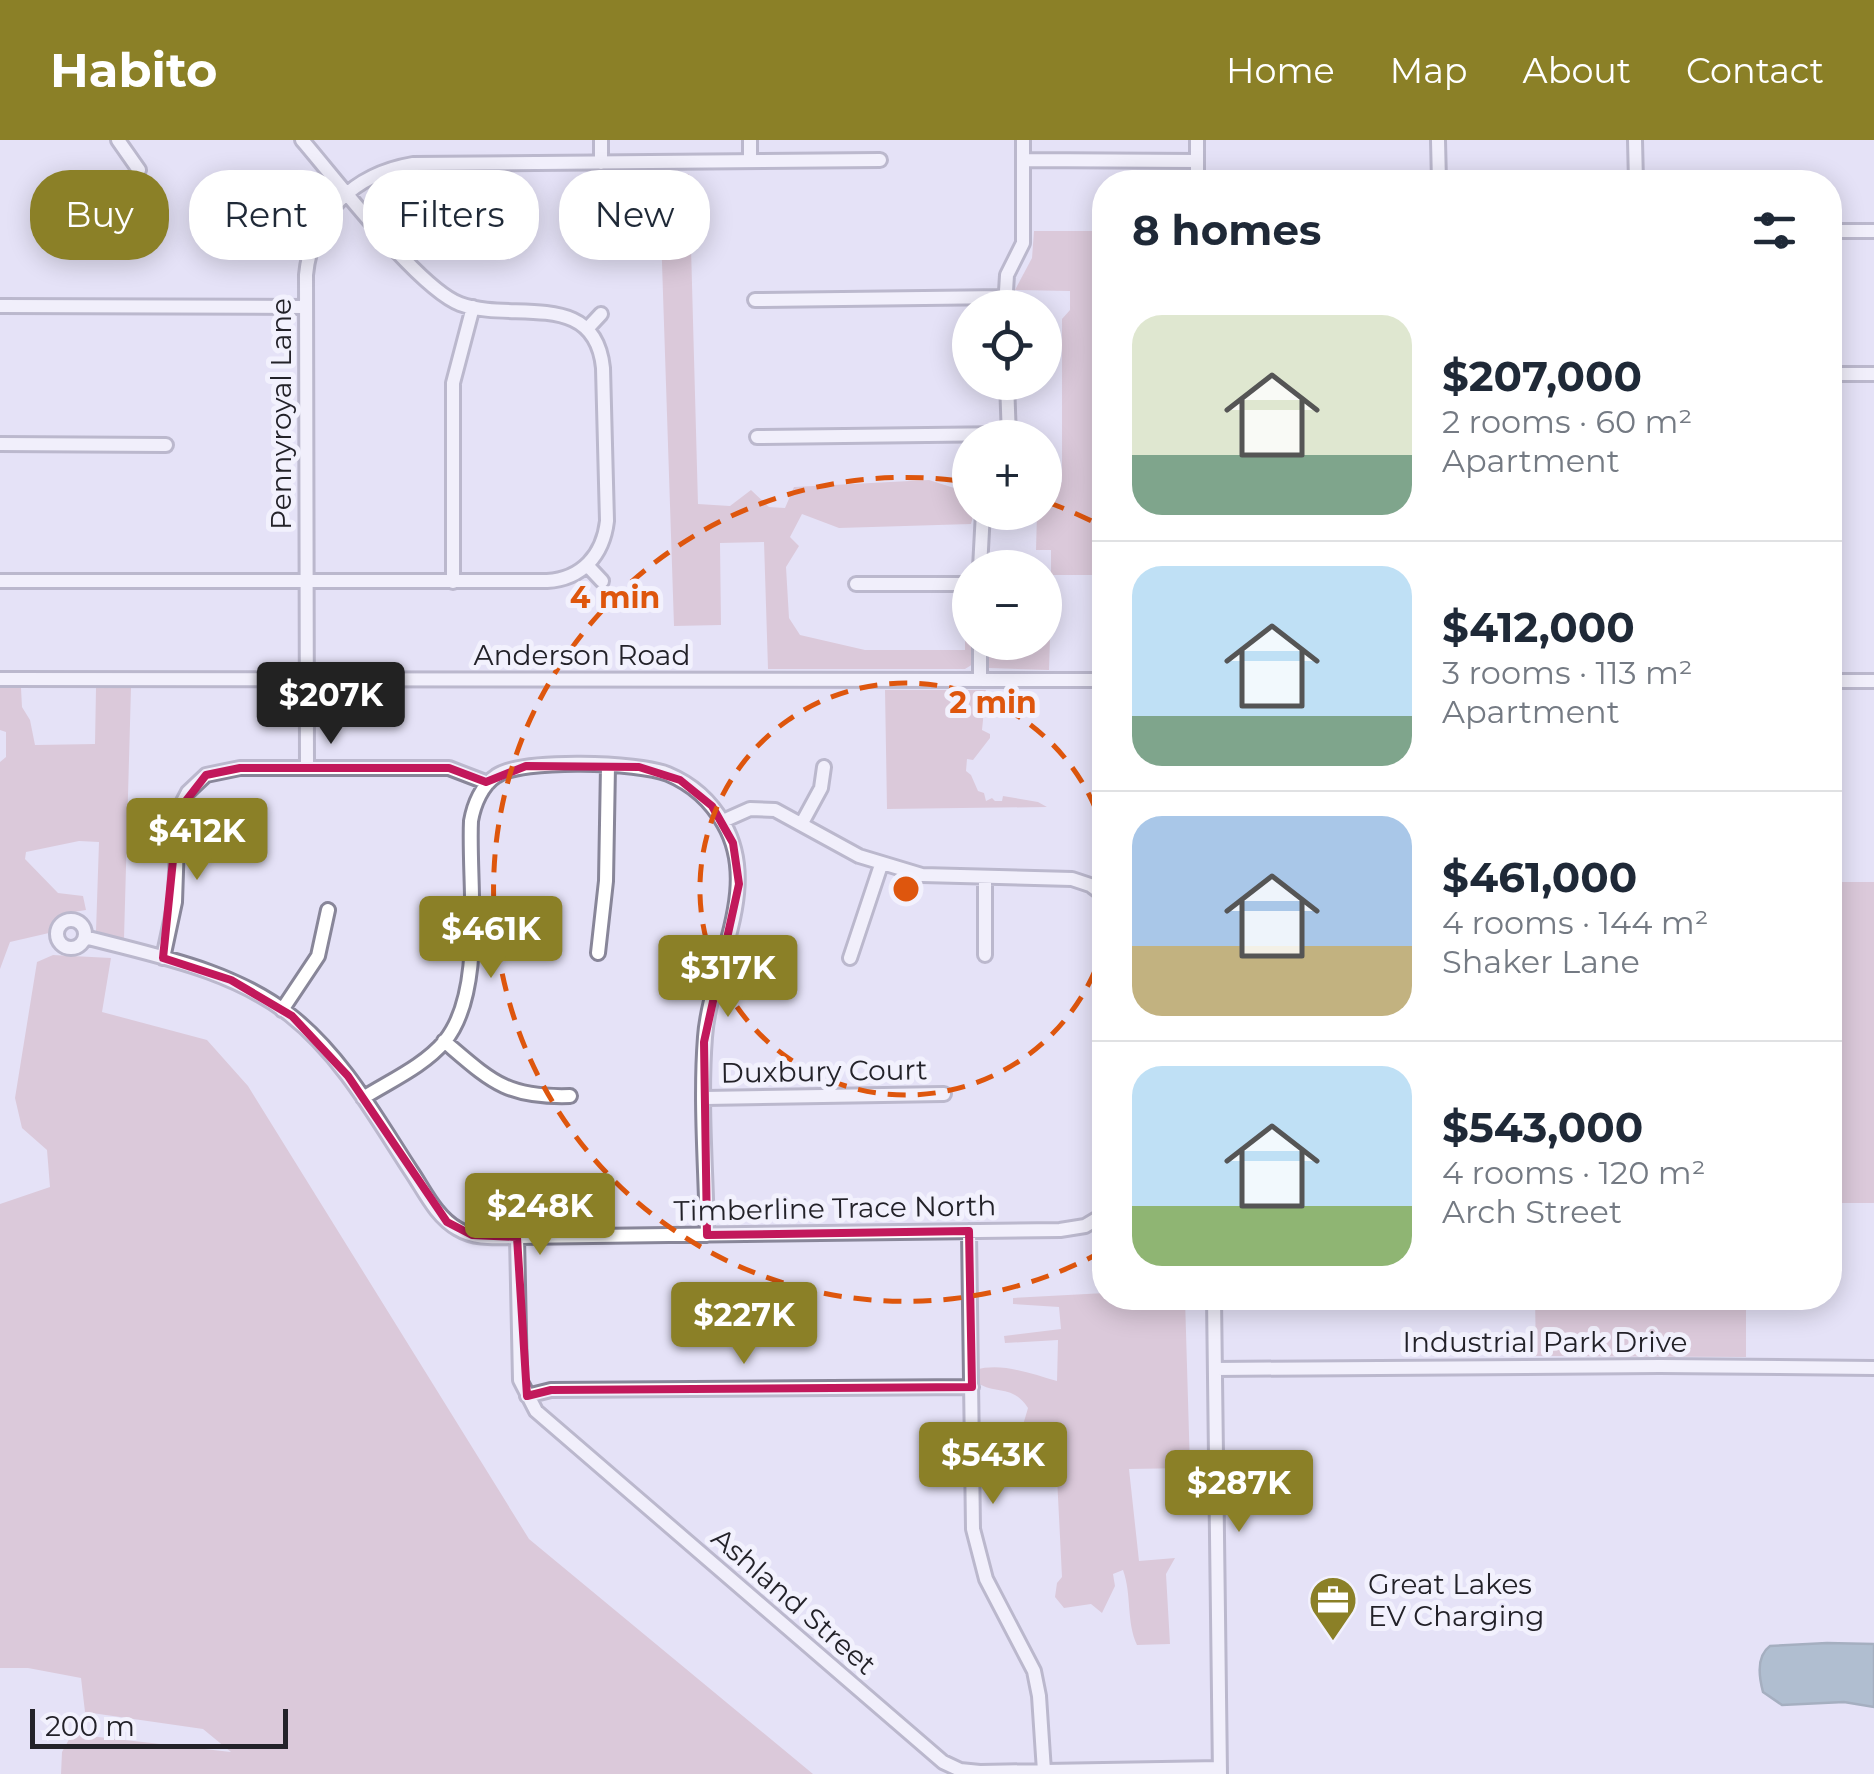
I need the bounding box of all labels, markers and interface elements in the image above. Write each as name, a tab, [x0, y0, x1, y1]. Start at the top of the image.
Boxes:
text: Habito	[50, 41, 217, 99]
text: Home	[1226, 49, 1335, 92]
text: Map	[1390, 49, 1468, 92]
text: About	[1523, 49, 1631, 92]
text: Contact	[1686, 49, 1824, 92]
chip: Buy	[30, 170, 169, 260]
chip: Rent	[189, 170, 343, 260]
chip: Filters	[363, 170, 539, 260]
chip: New	[559, 170, 710, 260]
icon: filters	[1747, 203, 1802, 258]
text: 8 homes	[1132, 204, 1321, 256]
map controls	[952, 290, 1062, 660]
button: locate	[952, 290, 1062, 400]
street label: Pennyroyal Lane	[264, 298, 298, 530]
text: $207,000	[1442, 350, 1642, 402]
icon: home	[1212, 355, 1332, 475]
text: 2 rooms · 60 m²	[1442, 402, 1692, 441]
button: +	[952, 420, 1062, 530]
text: Apartment	[1442, 441, 1620, 480]
button: −	[952, 550, 1062, 660]
text: 4 min	[570, 579, 660, 616]
text: $412,000	[1442, 601, 1635, 653]
icon: home	[1212, 606, 1332, 726]
street label: Anderson Road	[474, 638, 690, 672]
text: 3 rooms · 113 m²	[1442, 653, 1693, 692]
pin: $207K	[261, 662, 401, 747]
text: $207K	[279, 675, 383, 714]
text: 2 min	[949, 684, 1037, 721]
text: Apartment	[1442, 692, 1620, 731]
pin: $412K	[127, 798, 267, 883]
text: $412K	[148, 811, 246, 850]
text: $461,000	[1442, 851, 1637, 903]
icon: home	[1212, 856, 1332, 976]
centre of rings	[888, 871, 924, 907]
pin: $461K	[421, 896, 561, 981]
text: 4 rooms · 144 m²	[1442, 903, 1708, 942]
text: $461K	[441, 909, 541, 948]
pin: $317K	[658, 935, 798, 1020]
text: Shaker Lane	[1442, 942, 1640, 981]
text: $317K	[680, 948, 776, 987]
street label: Duxbury Court	[720, 1052, 928, 1090]
text: $543,000	[1442, 1101, 1643, 1153]
icon: home	[1212, 1106, 1332, 1226]
text: 4 rooms · 120 m²	[1442, 1153, 1705, 1192]
pin: $248K	[470, 1173, 610, 1258]
text: $248K	[487, 1186, 593, 1225]
street label: Timberline Trace North	[673, 1188, 997, 1228]
text: Arch Street	[1442, 1192, 1622, 1231]
pin: $227K	[674, 1282, 814, 1367]
text: $227K	[693, 1295, 795, 1334]
street label: Industrial Park Drive	[1403, 1325, 1687, 1359]
pin: $543K	[923, 1422, 1063, 1507]
text: $543K	[941, 1435, 1045, 1474]
pin: $287K	[1169, 1450, 1309, 1535]
text: $287K	[1187, 1463, 1291, 1502]
street label: Ashland Street	[705, 1520, 883, 1682]
place label: Great Lakes EV Charging	[1368, 1567, 1544, 1633]
office icon: Great Lakes EV Charging	[1307, 1574, 1359, 1642]
scale bar	[30, 1704, 288, 1748]
text: 200 m	[45, 1709, 135, 1743]

